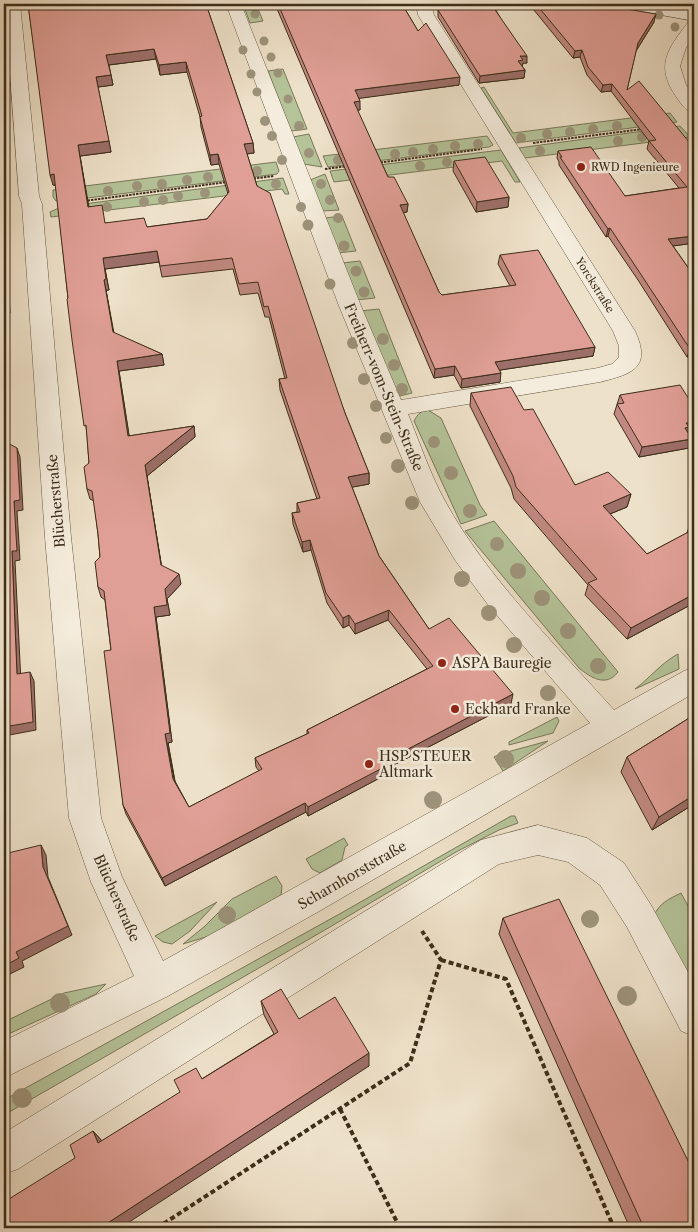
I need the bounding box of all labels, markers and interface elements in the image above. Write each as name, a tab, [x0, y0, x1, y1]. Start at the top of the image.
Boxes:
place label: RWD Ingenieure	[591, 160, 679, 174]
marker: RWD Ingenieure	[575, 161, 587, 173]
street label: Yorckstraße	[572, 254, 618, 315]
street label: Freiherr-vom-Stein-Straße	[340, 300, 428, 474]
street label: Blücherstraße	[43, 453, 69, 549]
place label: ASPA Bauregie	[451, 654, 552, 672]
marker: ASPA Bauregie	[436, 657, 448, 669]
place label: Eckhard Franke	[465, 700, 571, 718]
marker: Eckhard Franke	[449, 703, 461, 715]
place label: HSP STEUER Altmark	[378, 747, 472, 781]
marker: HSP STEUER Altmark	[363, 758, 375, 770]
street label: Scharnhorststraße	[294, 837, 410, 913]
street label: Blücherstraße	[90, 851, 144, 945]

